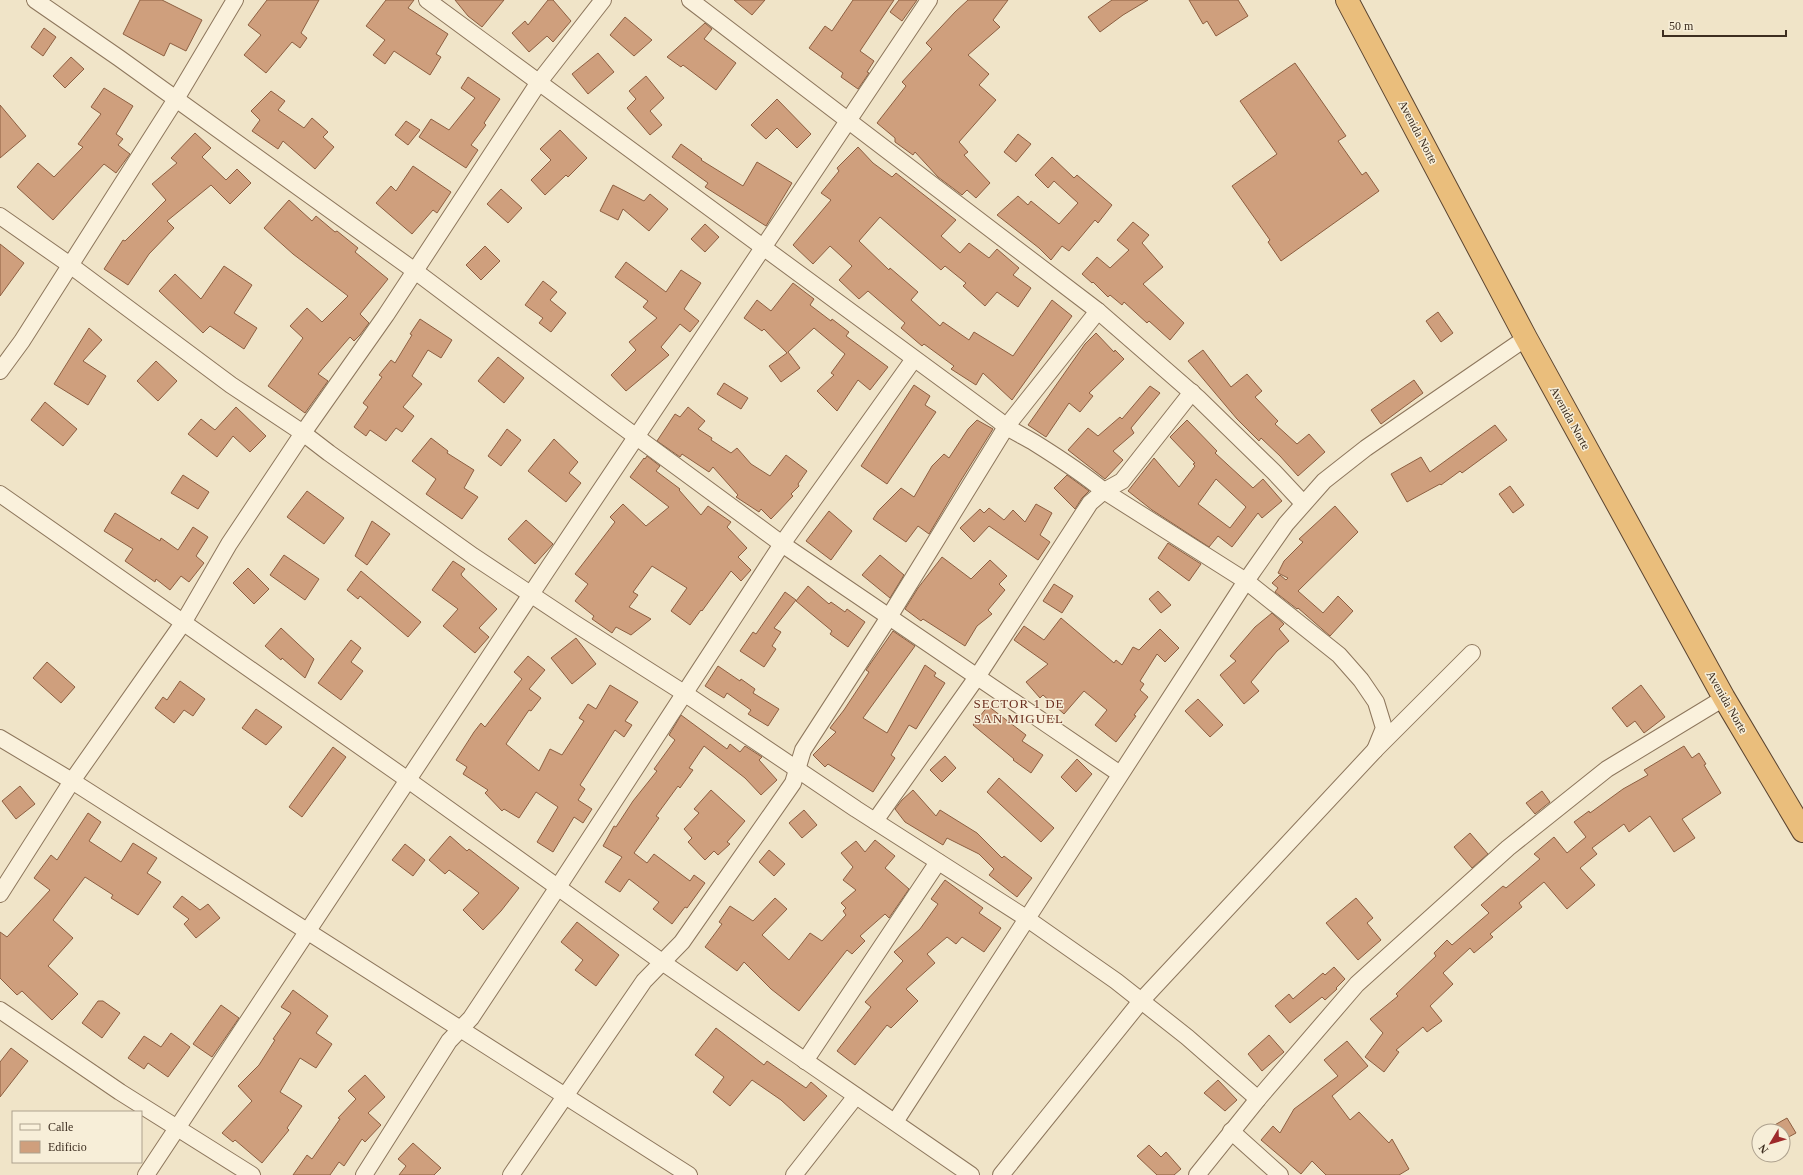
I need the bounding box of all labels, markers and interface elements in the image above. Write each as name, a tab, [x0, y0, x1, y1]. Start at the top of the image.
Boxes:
scale bar	[1663, 12, 1786, 38]
text: 50 m	[1669, 19, 1694, 33]
street label: Avenida Norte	[1395, 98, 1441, 166]
street label: Avenida Norte	[1547, 384, 1593, 452]
street label: Avenida Norte	[1703, 668, 1751, 736]
district label: SECTOR 1 DE SAN MIGUEL	[974, 696, 1064, 726]
legend	[12, 1111, 142, 1163]
text: Calle	[48, 1120, 73, 1134]
north arrow	[1751, 1123, 1791, 1163]
text: Edificio	[48, 1140, 87, 1154]
text: N	[1756, 1142, 1770, 1156]

